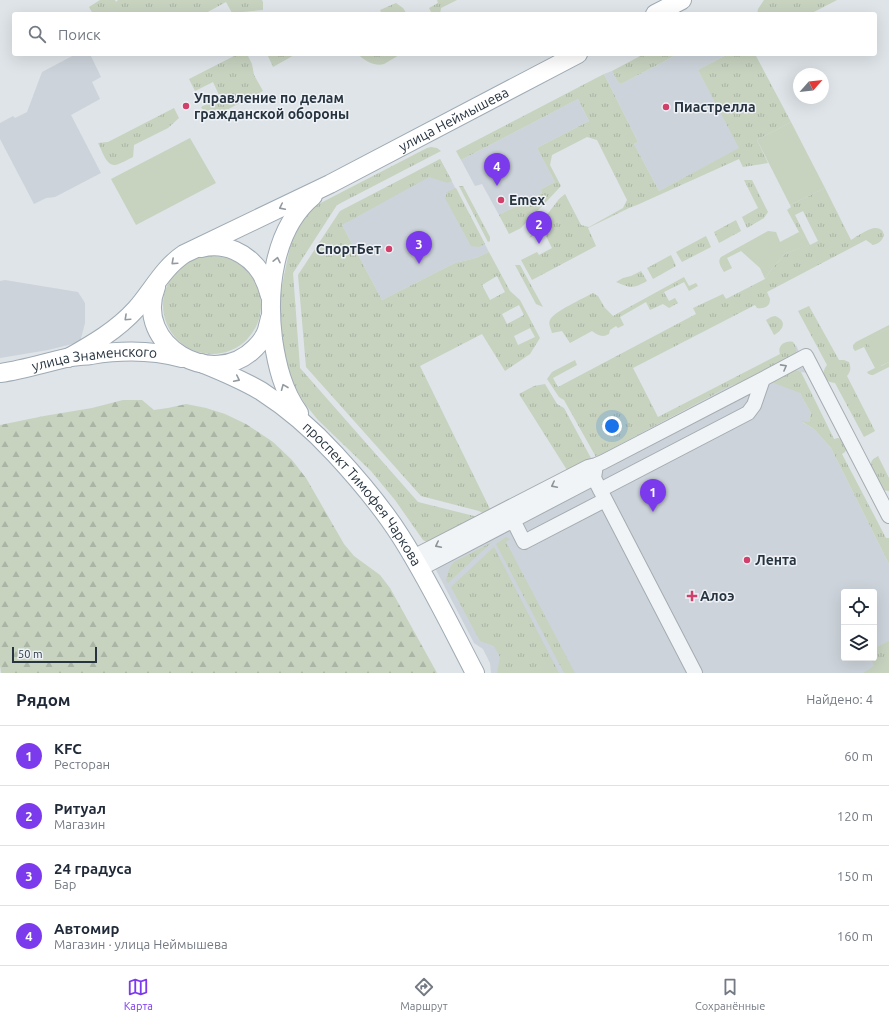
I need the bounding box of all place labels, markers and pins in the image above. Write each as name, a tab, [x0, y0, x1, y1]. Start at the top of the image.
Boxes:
place label: Управление по делам гражданской обороны	[194, 90, 349, 122]
place label: Пиастрелла	[674, 99, 756, 115]
marker: Управление по делам гражданской обороны	[181, 101, 191, 111]
marker: Пиастрелла	[661, 102, 671, 112]
pin: 4	[484, 153, 510, 186]
place label: Emex	[509, 192, 545, 208]
marker: Emex	[496, 195, 506, 205]
pin: 2	[526, 211, 552, 244]
pin: 3	[406, 231, 432, 264]
place label: СпортБет	[316, 241, 381, 257]
marker: СпортБет	[384, 244, 394, 254]
pin: 1	[640, 479, 666, 512]
place label: Лента	[755, 552, 797, 568]
marker: Лента	[742, 555, 752, 565]
place label: Алоэ	[700, 588, 734, 604]
marker: Алоэ	[687, 591, 697, 601]

